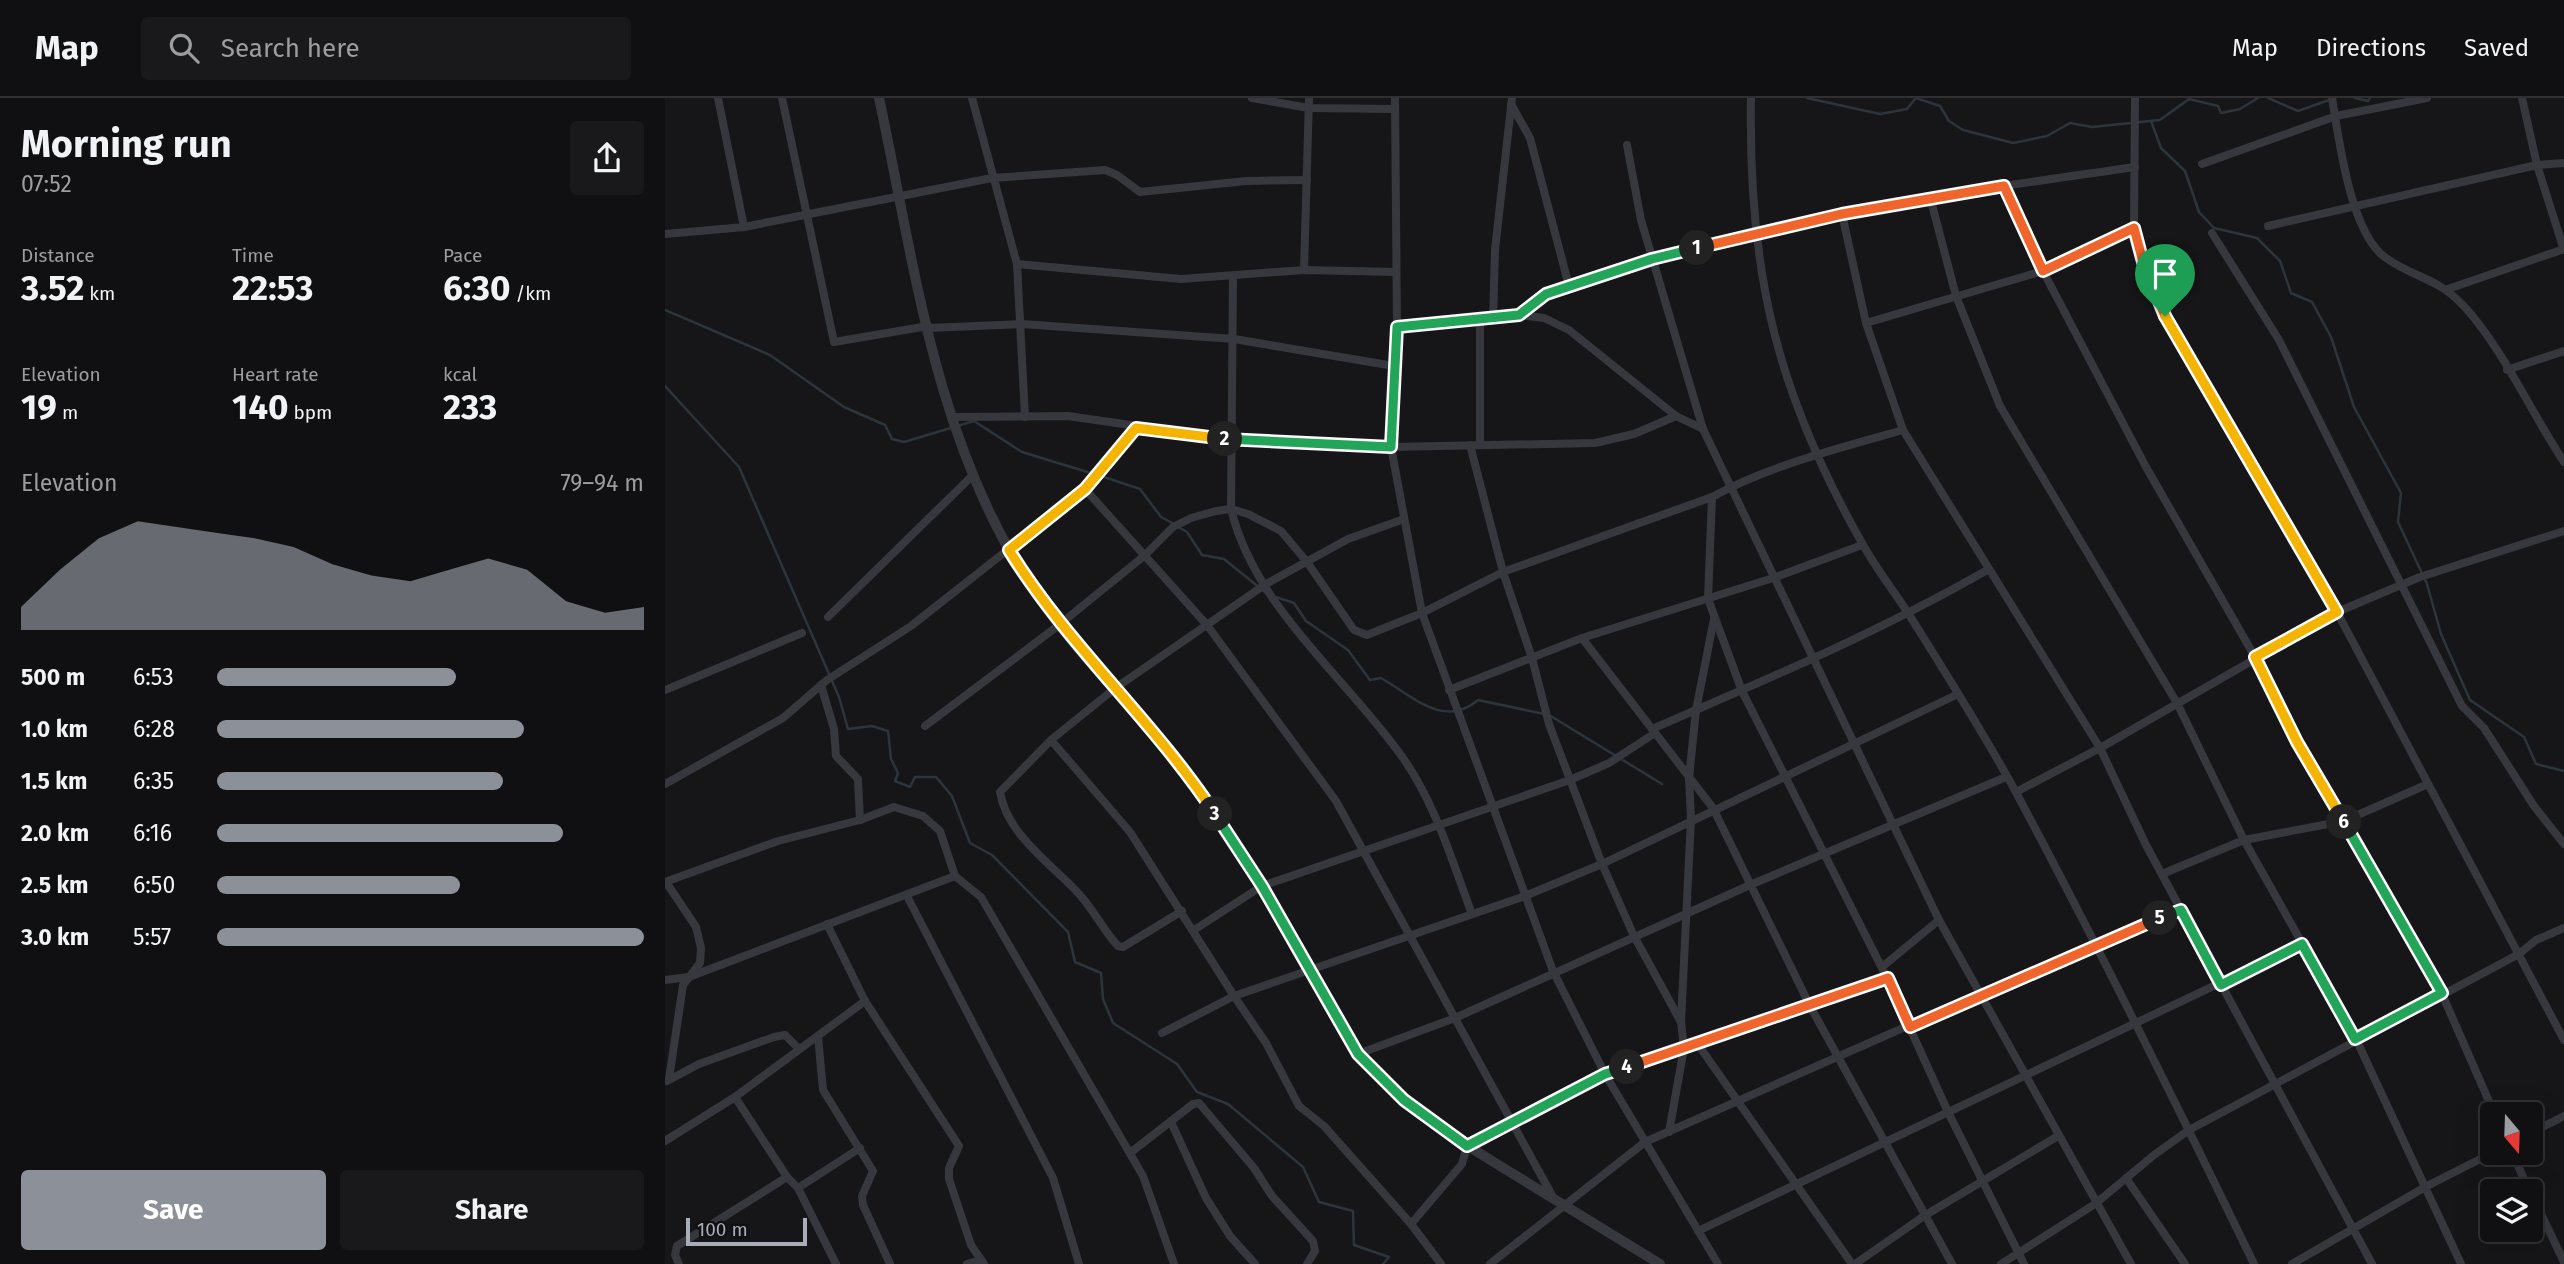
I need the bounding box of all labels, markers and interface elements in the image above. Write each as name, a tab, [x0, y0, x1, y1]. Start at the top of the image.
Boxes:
search box	[141, 17, 631, 80]
text: Map	[35, 28, 99, 68]
icon: search	[165, 29, 203, 67]
text: Search here	[221, 33, 360, 64]
text: Map	[2232, 34, 2278, 62]
text: Directions	[2316, 34, 2426, 62]
text: Saved	[2464, 34, 2529, 62]
text: Morning run	[21, 121, 232, 167]
button: share	[570, 121, 644, 195]
text: 07:52	[21, 170, 72, 198]
pin: 1	[1679, 230, 1715, 266]
text: 1	[1692, 236, 1701, 259]
text: Distance	[21, 244, 95, 267]
text: Time	[232, 244, 274, 267]
text: Pace	[443, 244, 482, 267]
pin	[2135, 244, 2195, 316]
icon: arrive	[2146, 255, 2184, 293]
text: 3.52	[21, 267, 84, 309]
text: 22:53	[232, 267, 314, 309]
text: 6:30	[443, 267, 510, 309]
text: km	[84, 282, 115, 305]
text: /km	[510, 282, 551, 305]
text: Elevation	[21, 363, 101, 386]
text: Heart rate	[232, 363, 319, 386]
text: kcal	[443, 363, 477, 386]
text: 19	[21, 386, 57, 428]
text: 140	[232, 386, 289, 428]
text: 233	[443, 386, 497, 428]
text: m	[57, 401, 78, 424]
text: bpm	[289, 401, 332, 424]
pin: 2	[1207, 422, 1243, 456]
text: 2	[1220, 427, 1229, 450]
text: Elevation	[21, 469, 117, 497]
text: 79–94 m	[561, 469, 644, 497]
text: 500 m	[21, 663, 85, 691]
text: 6:53	[133, 663, 174, 691]
text: 1.0 km	[21, 715, 88, 743]
text: 6:28	[133, 715, 175, 743]
text: 1.5 km	[21, 767, 87, 795]
text: 6:35	[133, 767, 174, 795]
pin: 3	[1197, 796, 1233, 832]
text: 3	[1210, 802, 1219, 825]
pin: 6	[2327, 804, 2361, 840]
text: 6	[2338, 810, 2349, 833]
text: 2.0 km	[21, 819, 89, 847]
text: 6:16	[133, 819, 172, 847]
text: 2.5 km	[21, 871, 89, 899]
text: 6:50	[133, 871, 175, 899]
pin: 5	[2143, 900, 2177, 936]
text: 5	[2154, 906, 2165, 929]
text: 3.0 km	[21, 923, 89, 951]
text: 5:57	[133, 923, 171, 951]
pin: 4	[1609, 1049, 1644, 1084]
text: 4	[1621, 1055, 1632, 1078]
north arrow	[2480, 1102, 2543, 1166]
map controls	[2480, 1102, 2543, 1242]
button: Save	[21, 1170, 326, 1250]
button: Share	[340, 1170, 644, 1250]
button: layers	[2480, 1179, 2543, 1242]
scale bar	[686, 1215, 807, 1247]
text: 100 m	[697, 1218, 748, 1241]

